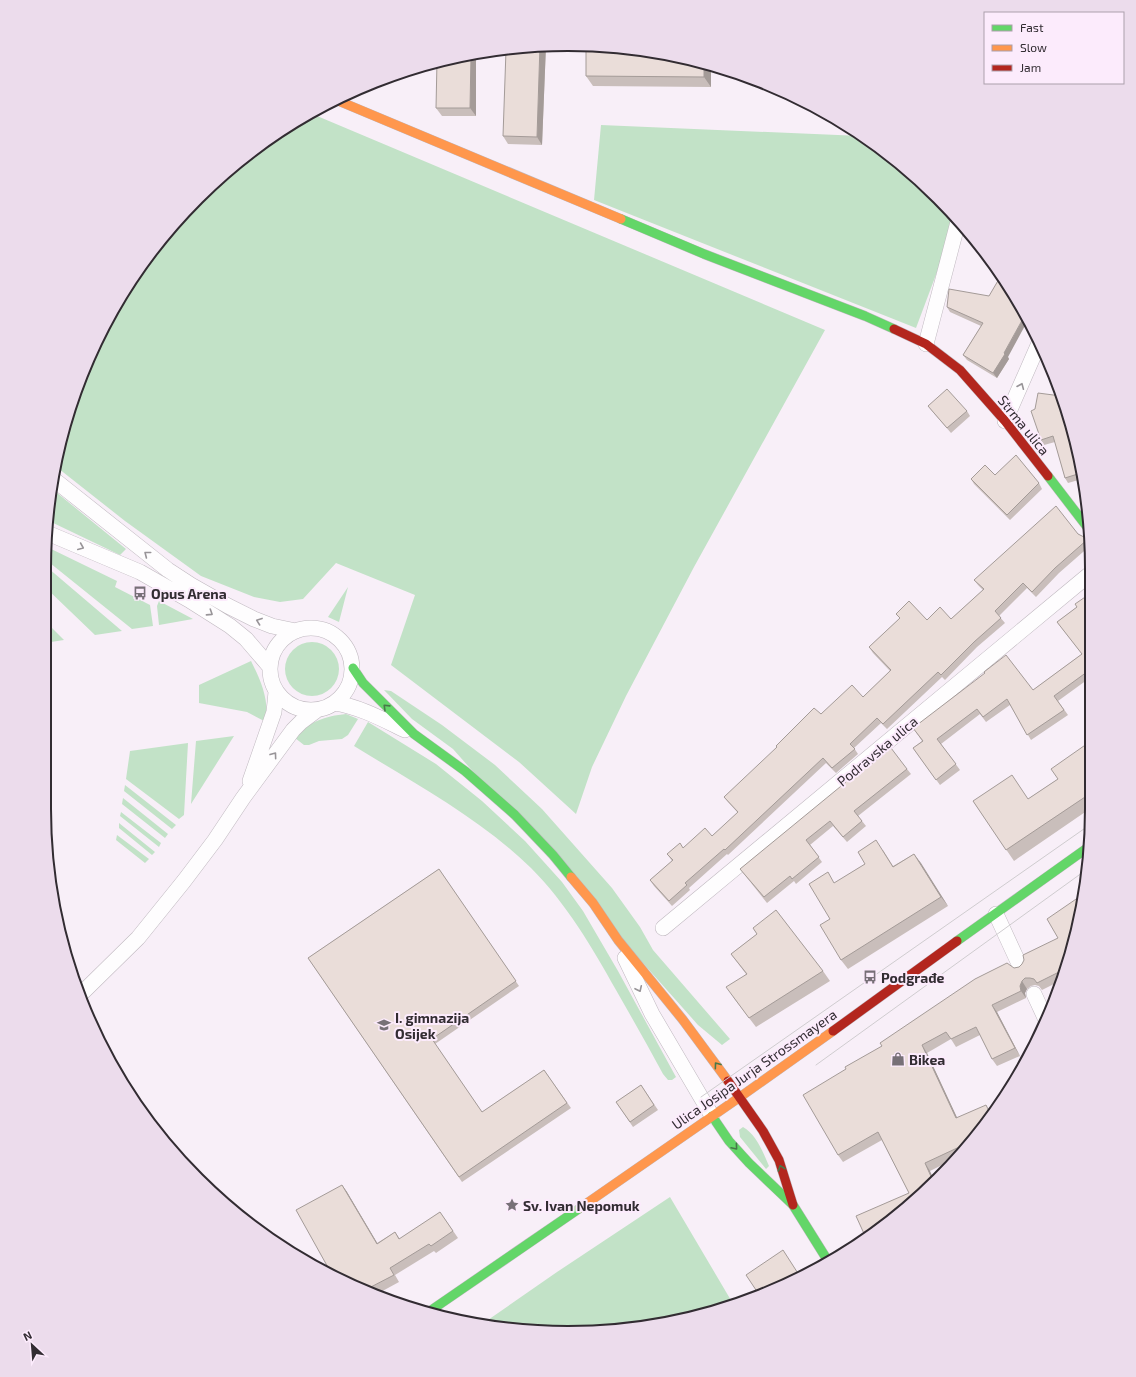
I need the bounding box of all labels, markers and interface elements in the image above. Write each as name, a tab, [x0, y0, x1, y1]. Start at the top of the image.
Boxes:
legend	[984, 12, 1124, 84]
text: Fast	[1020, 20, 1044, 34]
text: Slow	[1020, 40, 1047, 54]
text: Jam	[1020, 60, 1041, 74]
one-way arrow	[1016, 382, 1024, 389]
street label: Strma ulica	[995, 392, 1053, 458]
one-way arrow	[77, 542, 85, 550]
one-way arrow	[145, 552, 152, 559]
bus stop icon: Opus Arena	[132, 585, 148, 601]
place label: Opus Arena	[151, 585, 227, 602]
one-way arrow	[206, 608, 213, 616]
one-way arrow	[255, 617, 262, 625]
one-way arrow	[383, 704, 391, 712]
street label: Podravska ulica	[833, 712, 921, 790]
one-way arrow	[269, 753, 276, 760]
bus stop icon: Podgrađe	[862, 969, 878, 985]
place label: Podgrađe	[881, 969, 945, 986]
one-way arrow	[634, 984, 642, 992]
street label: Ulica Josipa Jurja Strossmayera	[668, 1005, 840, 1133]
place label: I. gimnazija Osijek	[395, 1009, 469, 1042]
school or university icon: I. gimnazija Osijek	[376, 1017, 392, 1033]
shop icon: Bikea	[890, 1051, 906, 1067]
place label: Bikea	[909, 1051, 945, 1068]
one-way arrow	[714, 1062, 722, 1069]
one-way arrow	[731, 1143, 738, 1150]
one-way arrow	[778, 1165, 786, 1172]
place icon: Sv. Ivan Nepomuk	[504, 1197, 520, 1213]
place label: Sv. Ivan Nepomuk	[523, 1197, 640, 1214]
north arrow	[12, 1325, 52, 1365]
text: N	[21, 1328, 34, 1343]

